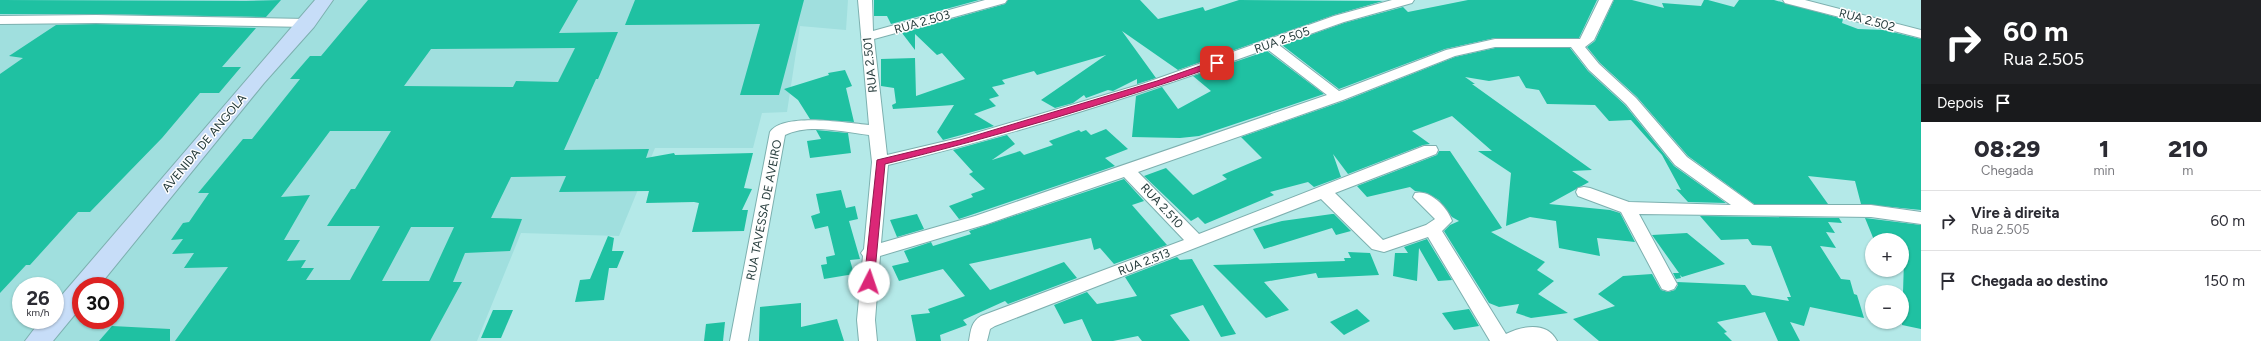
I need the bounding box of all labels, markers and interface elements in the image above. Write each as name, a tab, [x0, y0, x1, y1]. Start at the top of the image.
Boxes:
street label: RUA 2.502	[1837, 6, 1897, 34]
street label: RUA 2.503	[892, 7, 952, 37]
text: 60 m	[2003, 14, 2068, 48]
icon: right	[1937, 16, 1989, 68]
street label: RUA 2.505	[1252, 24, 1312, 56]
street label: RUA 2.501	[860, 36, 880, 94]
pin	[1200, 46, 1234, 80]
text: Rua 2.505	[2003, 48, 2084, 70]
icon: arrive	[1206, 52, 1228, 74]
street label: AVENIDA DE ANGOLA	[159, 91, 249, 195]
icon: arrive	[1992, 92, 2014, 114]
text: Depois	[1937, 94, 1984, 112]
text: 08:29	[1974, 134, 2040, 163]
text: 1	[2099, 134, 2109, 163]
text: 210	[2168, 134, 2208, 163]
street label: RUA TAVESSA DE AVEIRO	[743, 138, 785, 282]
text: Chegada	[1981, 163, 2033, 178]
text: min	[2093, 163, 2115, 178]
text: m	[2182, 163, 2193, 178]
street label: RUA 2.510	[1138, 181, 1186, 231]
text: Vire à direita	[1971, 204, 2060, 222]
icon: right	[1937, 210, 1959, 232]
text: 60 m	[2210, 212, 2245, 230]
text: Rua 2.505	[1971, 222, 2030, 237]
map controls	[1865, 233, 1909, 329]
button: +	[1865, 233, 1909, 277]
street label: RUA 2.513	[1116, 246, 1172, 278]
position arrow	[848, 261, 890, 303]
icon: arrive	[1937, 270, 1959, 292]
text: Chegada ao destino	[1971, 272, 2108, 290]
text: 150 m	[2204, 272, 2245, 290]
speed limit sign: 30	[72, 277, 124, 329]
button: −	[1865, 285, 1909, 329]
text: 26	[26, 286, 50, 310]
text: km/h	[27, 306, 49, 319]

